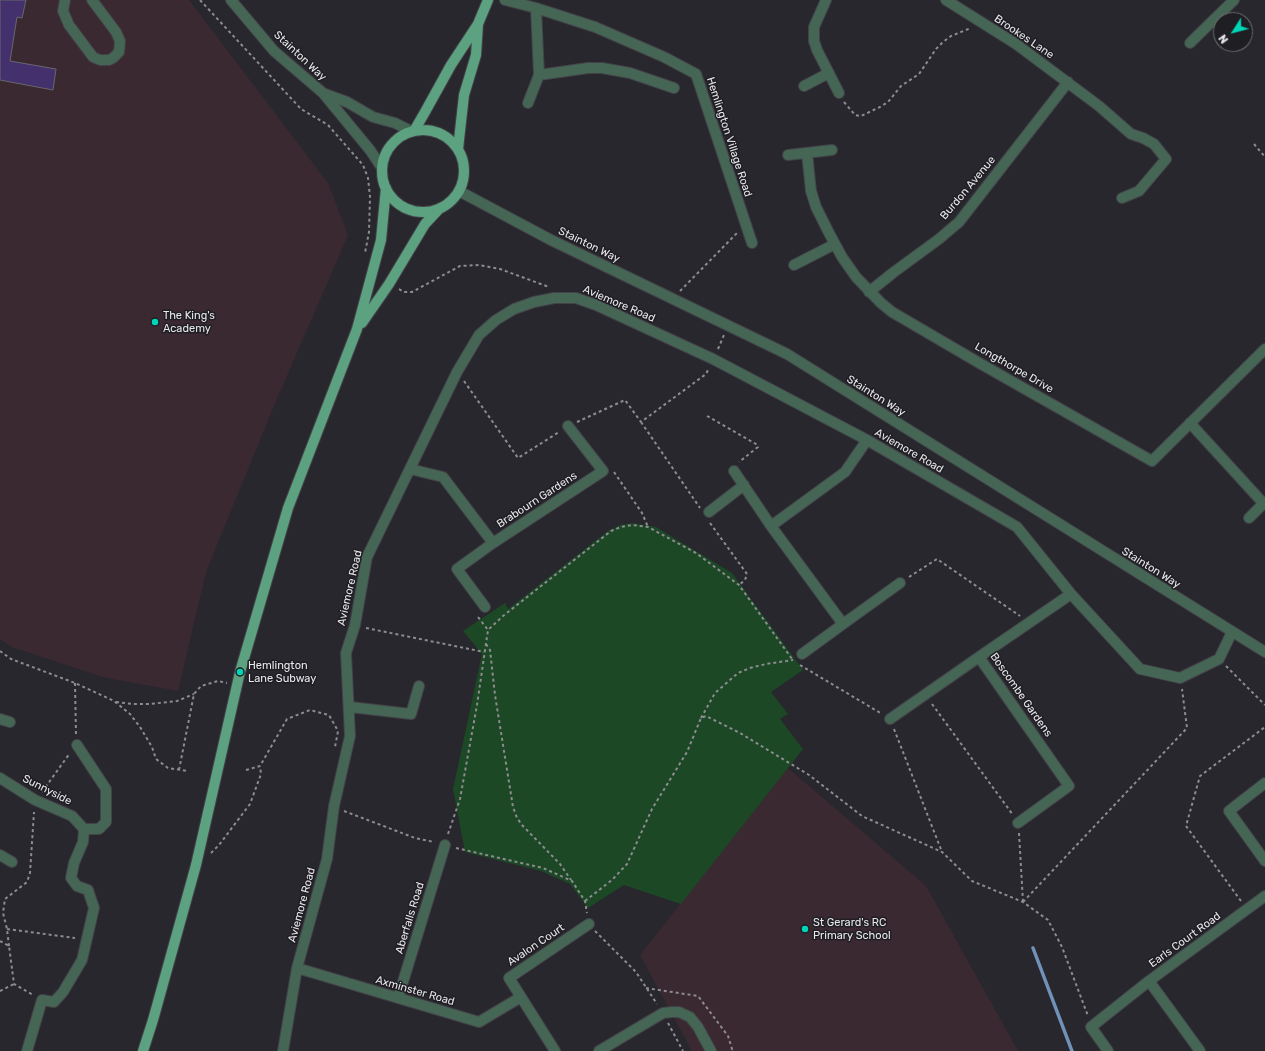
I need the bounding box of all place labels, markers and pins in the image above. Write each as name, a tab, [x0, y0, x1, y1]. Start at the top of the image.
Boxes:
place label: The King's Academy	[163, 309, 215, 335]
marker: The King's Academy	[150, 317, 160, 327]
place label: Hemlington Lane Subway	[248, 659, 316, 685]
marker: Hemlington Lane Subway	[235, 667, 245, 677]
place label: St Gerard's RC Primary School	[813, 916, 891, 942]
marker: St Gerard's RC Primary School	[800, 924, 810, 934]

